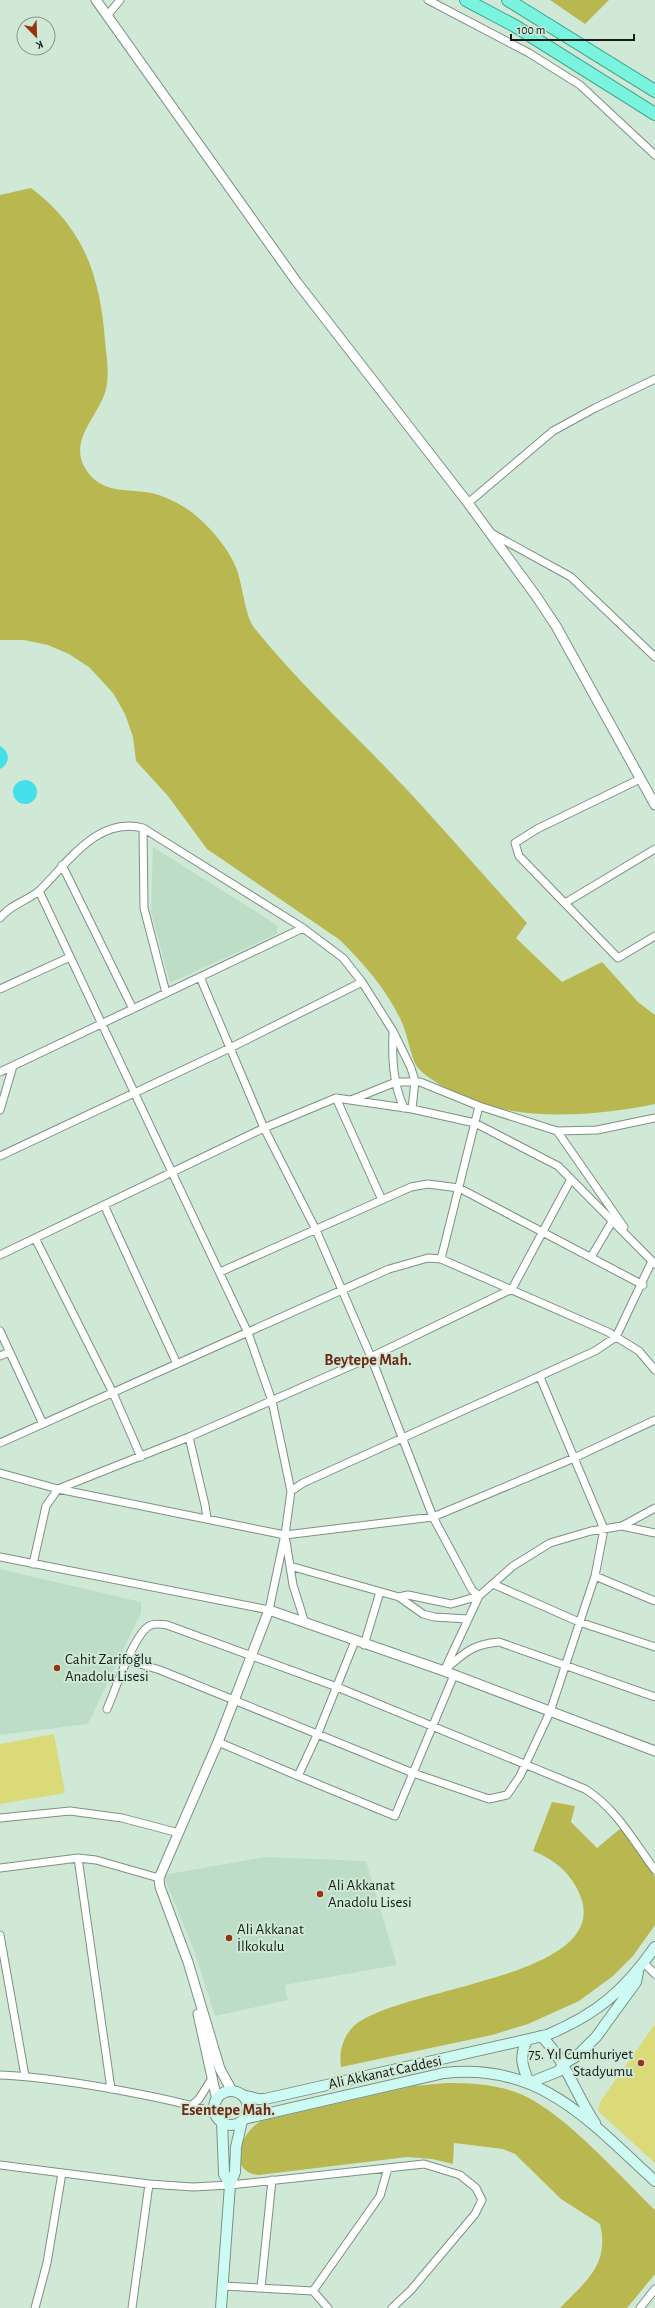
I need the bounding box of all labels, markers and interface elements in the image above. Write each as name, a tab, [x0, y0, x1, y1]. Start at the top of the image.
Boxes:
north arrow	[16, 16, 56, 56]
scale bar	[511, 16, 634, 42]
text: 100 m	[517, 24, 545, 36]
text: K	[34, 38, 45, 51]
district label: Beytepe Mah.	[324, 1352, 412, 1369]
place label: Cahit Zarifoğlu Anadolu Lisesi	[65, 1652, 152, 1684]
marker: Cahit Zarifoğlu Anadolu Lisesi	[52, 1663, 62, 1673]
place label: Ali Akkanat Anadolu Lisesi	[328, 1878, 412, 1910]
marker: Ali Akkanat Anadolu Lisesi	[315, 1889, 325, 1899]
place label: Ali Akkanat İlkokulu	[237, 1922, 304, 1954]
marker: Ali Akkanat İlkokulu	[224, 1933, 234, 1943]
place label: 75. Yıl Cumhuriyet Stadyumu	[528, 2047, 633, 2079]
street label: Ali Akkanat Caddesi	[327, 2053, 443, 2092]
marker: 75. Yıl Cumhuriyet Stadyumu	[636, 2058, 646, 2068]
district label: Esentepe Mah.	[181, 2102, 275, 2118]

